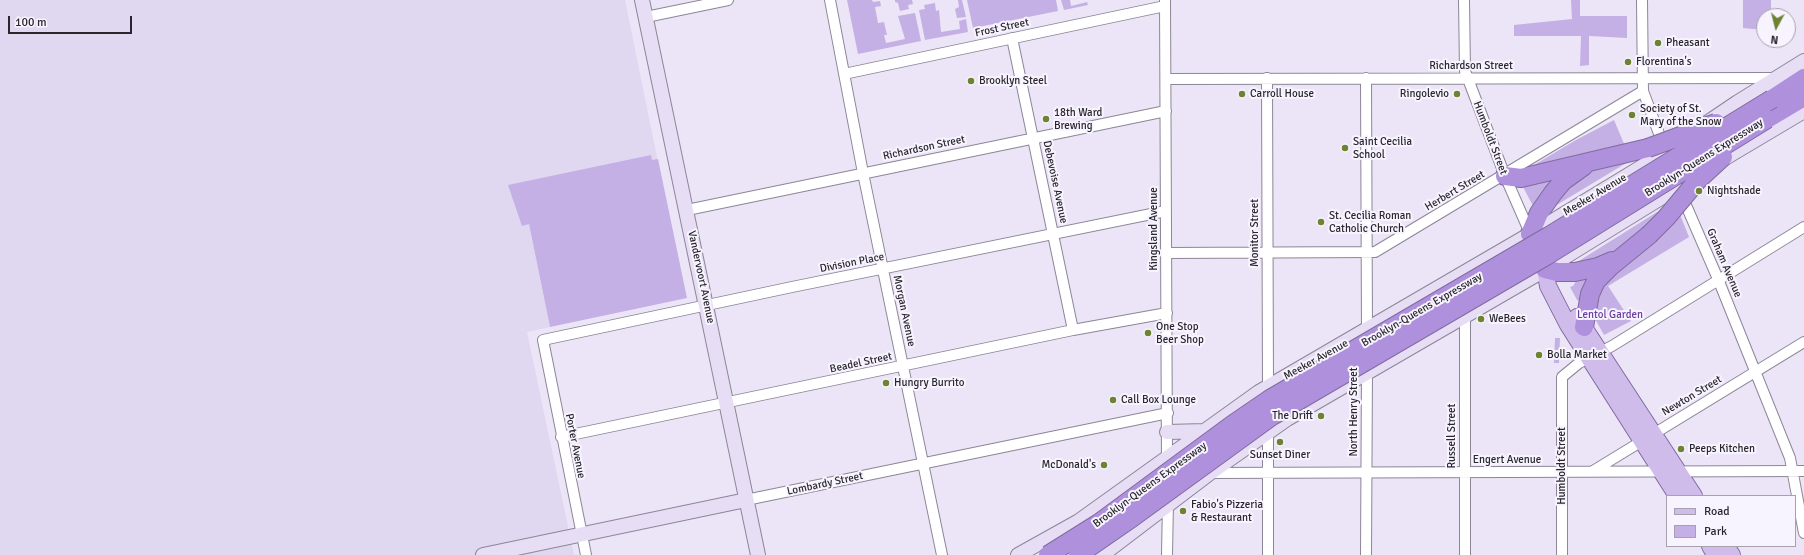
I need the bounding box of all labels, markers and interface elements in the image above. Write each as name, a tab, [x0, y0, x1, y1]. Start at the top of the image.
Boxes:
scale bar	[10, 8, 134, 34]
north arrow	[1756, 8, 1796, 48]
text: 100 m	[15, 15, 47, 30]
street label: Frost Street	[974, 16, 1030, 40]
text: N	[1770, 32, 1779, 46]
place label: Pheasant	[1666, 36, 1710, 50]
marker: Pheasant	[1653, 38, 1663, 48]
place label: Florentina's	[1636, 55, 1691, 69]
marker: Florentina's	[1623, 57, 1633, 67]
street label: Richardson Street	[1429, 59, 1513, 73]
place label: Brooklyn Steel	[979, 74, 1047, 88]
marker: Brooklyn Steel	[966, 76, 976, 86]
place label: Carroll House	[1250, 87, 1314, 101]
place label: Ringolevio	[1400, 87, 1449, 101]
marker: Carroll House	[1237, 89, 1247, 99]
marker: Ringolevio	[1452, 89, 1462, 99]
street label: Humboldt Street	[1470, 99, 1510, 177]
place label: Society of St. Mary of the Snow	[1640, 102, 1722, 128]
place label: 18th Ward Brewing	[1054, 106, 1102, 132]
marker: Society of St. Mary of the Snow	[1627, 110, 1637, 120]
marker: 18th Ward Brewing	[1041, 114, 1051, 124]
street label: Brooklyn-Queens Expressway	[1642, 116, 1766, 200]
street label: Richardson Street	[882, 133, 966, 163]
place label: Saint Cecilia School	[1353, 135, 1412, 161]
street label: Debevoise Avenue	[1040, 139, 1070, 225]
marker: Saint Cecilia School	[1340, 143, 1350, 153]
street label: Herbert Street	[1423, 168, 1487, 214]
street label: Meeker Avenue	[1561, 171, 1629, 219]
place label: Nightshade	[1707, 184, 1761, 198]
marker: Nightshade	[1694, 186, 1704, 196]
street label: Kingsland Avenue	[1147, 187, 1161, 271]
street label: Monitor Street	[1248, 199, 1262, 267]
place label: St. Cecilia Roman Catholic Church	[1329, 209, 1411, 235]
marker: St. Cecilia Roman Catholic Church	[1316, 217, 1326, 227]
street label: Graham Avenue	[1704, 226, 1744, 300]
street label: Vandervoort Avenue	[685, 229, 717, 325]
street label: Division Place	[819, 250, 885, 276]
street label: Brooklyn-Queens Expressway	[1359, 270, 1485, 350]
street label: Morgan Avenue	[890, 274, 918, 348]
park label: Lentol Garden	[1577, 308, 1643, 322]
place label: WeBees	[1489, 312, 1526, 326]
marker: WeBees	[1476, 314, 1486, 324]
place label: One Stop Beer Shop	[1156, 320, 1204, 346]
marker: One Stop Beer Shop	[1143, 328, 1153, 338]
street label: Meeker Avenue	[1281, 337, 1351, 383]
place label: Bolla Market	[1547, 348, 1607, 362]
street label: Beadel Street	[829, 350, 893, 376]
marker: Bolla Market	[1534, 350, 1544, 360]
street label: North Henry Street	[1347, 367, 1361, 457]
street label: Newton Street	[1660, 373, 1724, 419]
place label: Hungry Burrito	[894, 376, 964, 390]
marker: Hungry Burrito	[881, 378, 891, 388]
place label: Call Box Lounge	[1121, 393, 1196, 407]
marker: Call Box Lounge	[1108, 395, 1118, 405]
street label: Russell Street	[1445, 404, 1459, 468]
place label: The Drift	[1272, 409, 1313, 423]
marker: The Drift	[1316, 411, 1326, 421]
street label: Porter Avenue	[562, 412, 588, 480]
street label: Humboldt Street	[1555, 427, 1569, 505]
marker: Sunset Diner	[1275, 437, 1285, 447]
street label: Brooklyn-Queens Expressway	[1091, 439, 1209, 531]
place label: Peeps Kitchen	[1689, 442, 1755, 456]
marker: Peeps Kitchen	[1676, 444, 1686, 454]
place label: Sunset Diner	[1250, 448, 1310, 462]
street label: Engert Avenue	[1473, 453, 1541, 467]
place label: McDonald's	[1041, 458, 1096, 472]
marker: McDonald's	[1099, 460, 1109, 470]
street label: Lombardy Street	[786, 470, 864, 498]
legend	[1666, 495, 1796, 547]
place label: Fabio's Pizzeria & Restaurant	[1191, 498, 1263, 524]
text: Road	[1704, 504, 1730, 519]
marker: Fabio's Pizzeria & Restaurant	[1178, 506, 1188, 516]
text: Park	[1704, 524, 1727, 539]

